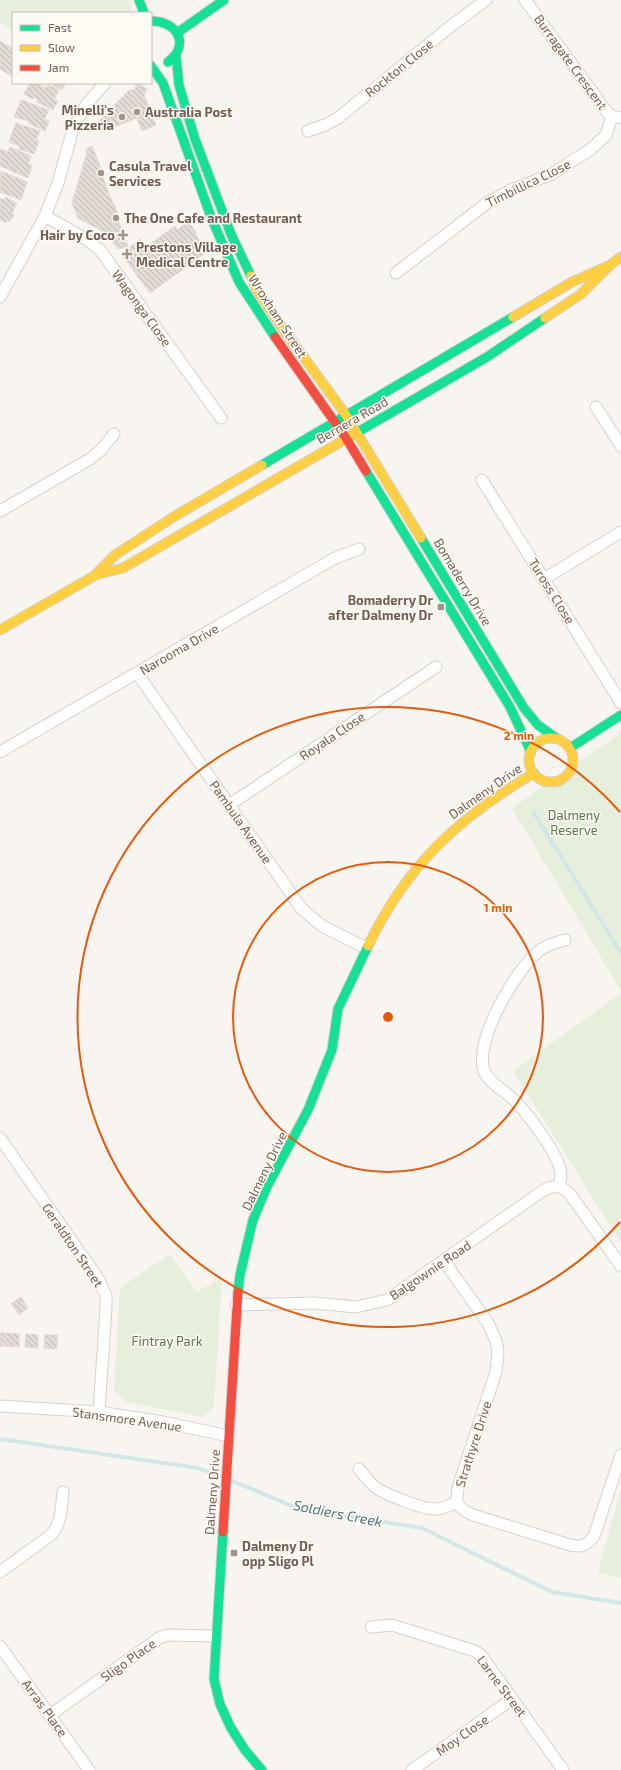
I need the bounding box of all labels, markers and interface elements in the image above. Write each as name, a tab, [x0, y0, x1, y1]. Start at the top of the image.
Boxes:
street label: Burragate Crescent	[531, 11, 611, 113]
legend	[12, 12, 152, 84]
text: Fast	[48, 20, 72, 34]
street label: Rockton Close	[362, 36, 436, 100]
text: Slow	[48, 40, 75, 54]
text: Jam	[48, 60, 69, 74]
place label: Minelli's Pizzeria	[62, 102, 114, 133]
place label: Australia Post	[145, 104, 233, 120]
marker: Australia Post	[132, 107, 142, 117]
marker: Minelli's Pizzeria	[117, 112, 127, 122]
street label: Timbillica Close	[483, 156, 573, 210]
place label: Casula Travel Services	[109, 158, 192, 189]
marker: Casula Travel Services	[96, 168, 106, 178]
place label: The One Cafe and Restaurant	[124, 210, 303, 226]
marker: The One Cafe and Restaurant	[111, 213, 121, 223]
place label: Hair by Coco	[40, 227, 115, 243]
marker: Hair by Coco	[118, 230, 128, 240]
place label: Prestons Village Medical Centre	[136, 239, 237, 270]
marker: Prestons Village Medical Centre	[121, 248, 133, 260]
street label: Wagonga Close	[109, 267, 175, 349]
street label: Wroxham Street	[245, 271, 311, 361]
street label: Bernera Road	[313, 393, 391, 447]
street label: Bomaderry Drive	[431, 535, 495, 629]
street label: Tuross Close	[525, 555, 579, 627]
place label: Bomaderry Dr after Dalmeny Dr	[328, 592, 433, 623]
marker: Bomaderry Dr after Dalmeny Dr	[436, 602, 446, 612]
street label: Narooma Drive	[137, 620, 221, 678]
street label: Royala Close	[296, 708, 368, 764]
text: 2 min	[504, 728, 534, 742]
street label: Dalmeny Drive	[445, 760, 525, 822]
street label: Pambula Avenue	[206, 777, 276, 867]
park label: Dalmeny Reserve	[548, 807, 600, 838]
text: 1 min	[484, 900, 512, 914]
centre of rings	[381, 1010, 395, 1024]
street label: Dalmeny Drive	[238, 1129, 290, 1213]
street label: Geraldton Street	[39, 1200, 107, 1290]
street label: Balgownie Road	[386, 1237, 474, 1303]
park label: Fintray Park	[131, 1333, 203, 1349]
street label: Strathyre Drive	[452, 1399, 494, 1489]
street label: Stansmore Avenue	[71, 1403, 183, 1435]
street label: Dalmeny Drive	[201, 1449, 223, 1535]
water label: Soldiers Creek	[292, 1496, 384, 1530]
place label: Dalmeny Dr opp Sligo Pl	[242, 1538, 315, 1569]
marker: Dalmeny Dr opp Sligo Pl	[229, 1548, 239, 1558]
street label: Sligo Place	[97, 1635, 159, 1685]
street label: Larne Street	[474, 1652, 530, 1720]
street label: Arras Place	[19, 1676, 71, 1740]
street label: Moy Close	[433, 1711, 491, 1759]

